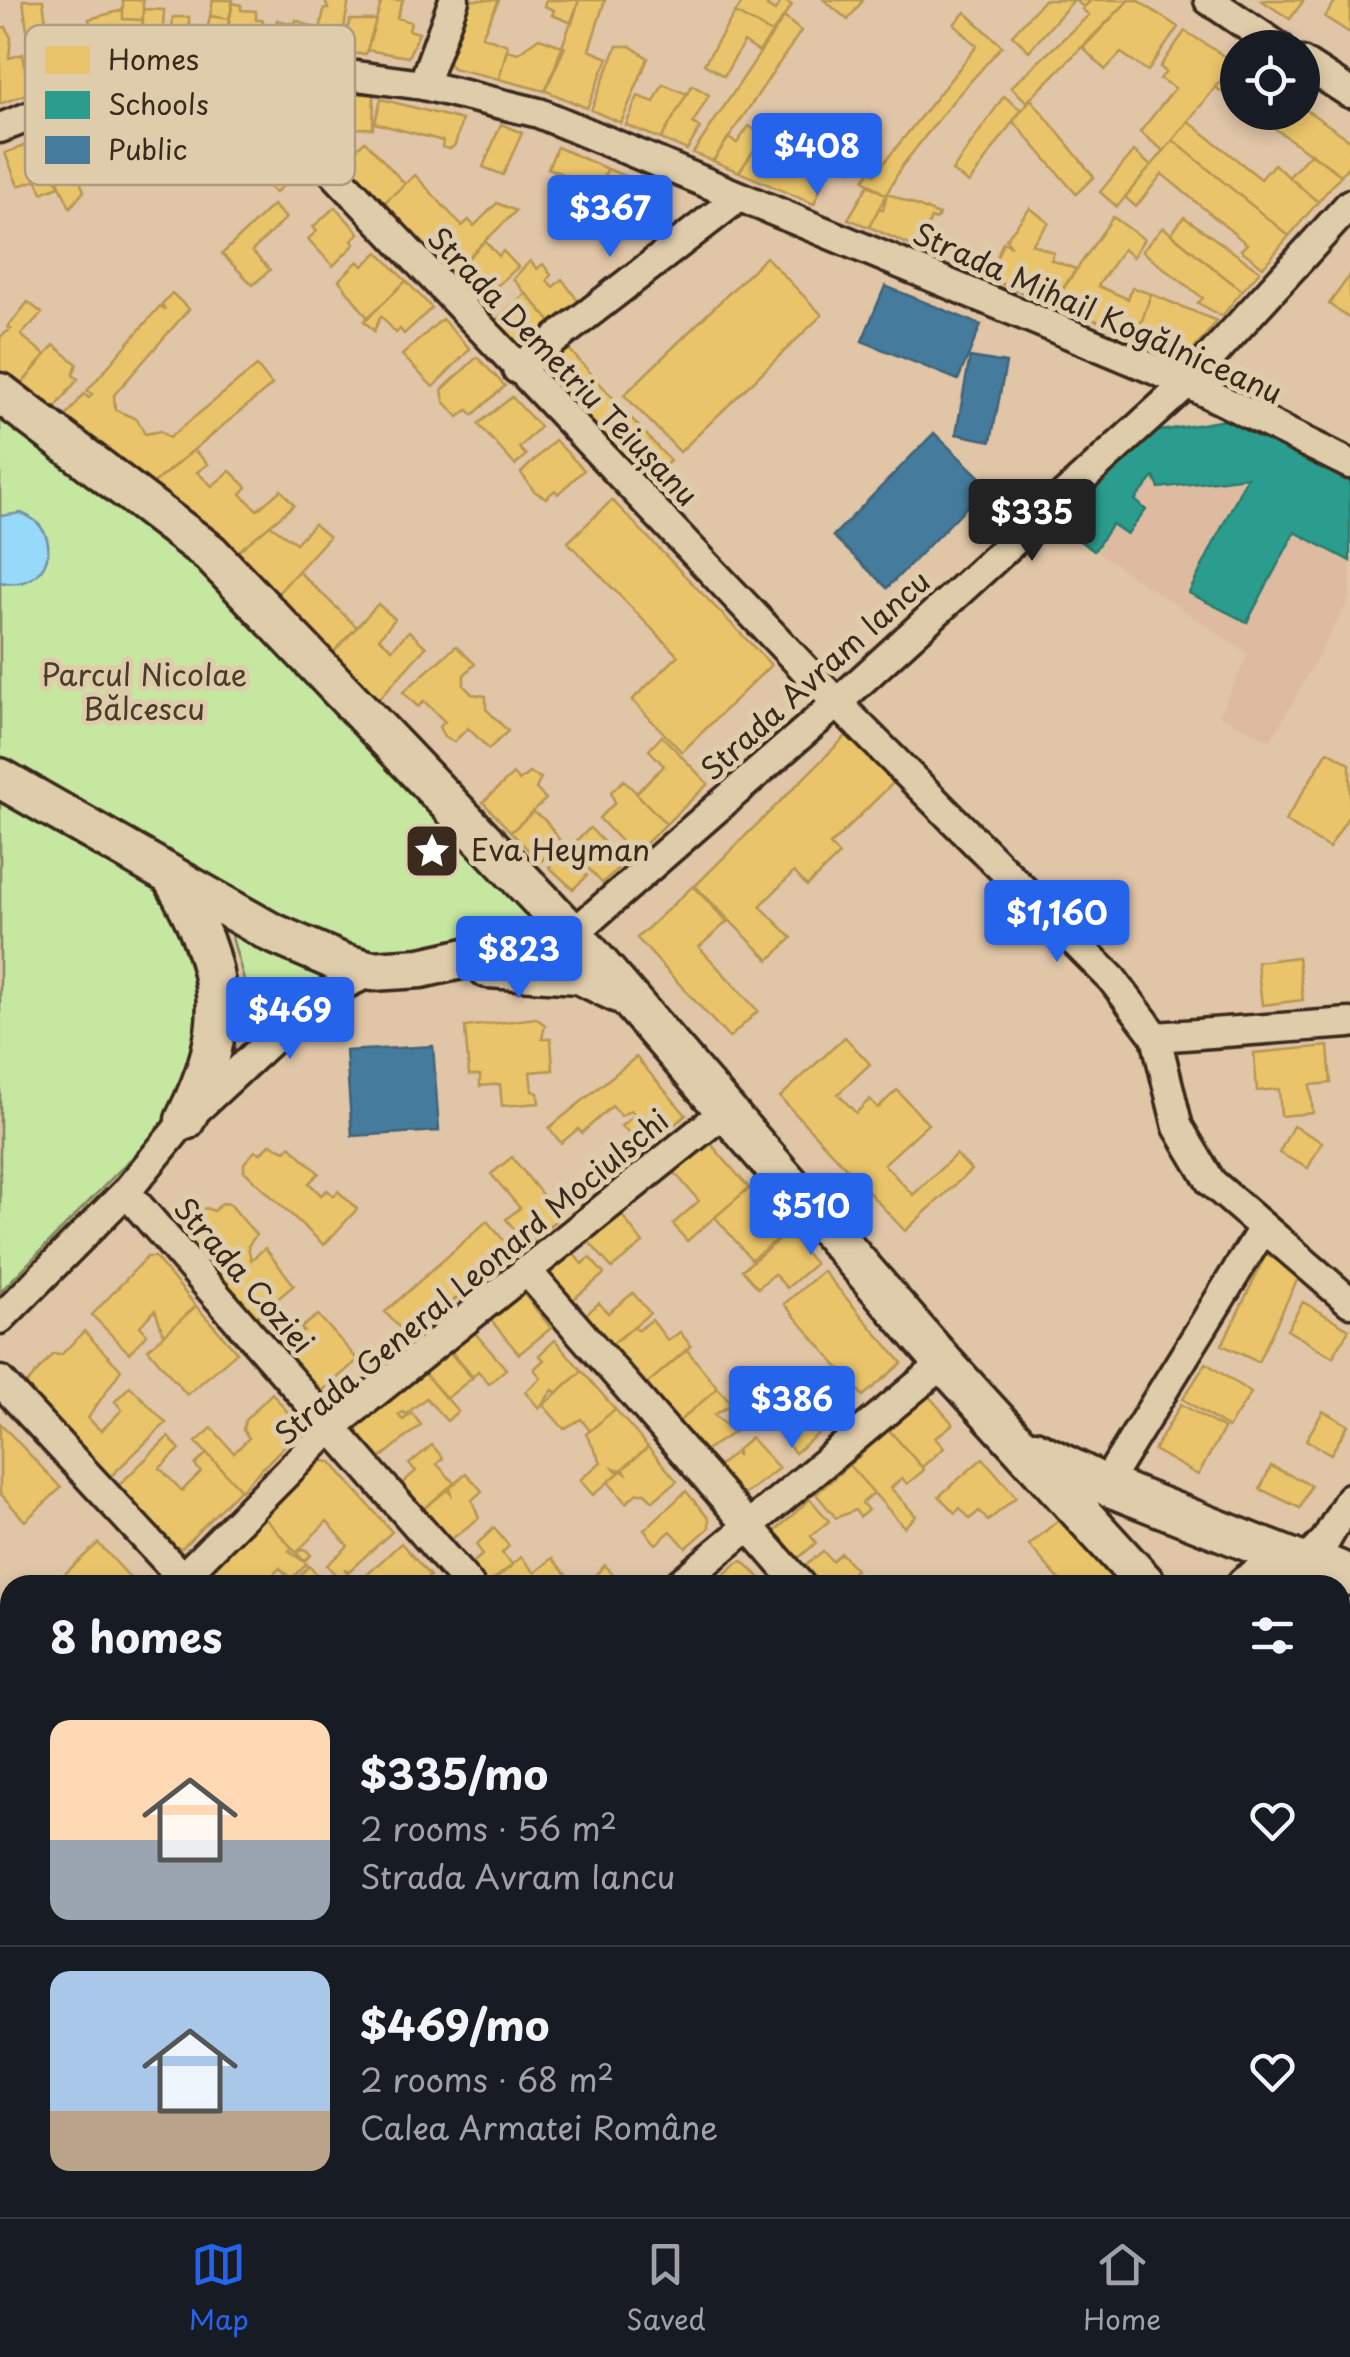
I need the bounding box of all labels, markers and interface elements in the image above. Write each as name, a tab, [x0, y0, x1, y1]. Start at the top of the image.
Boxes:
legend	[25, 25, 355, 185]
map controls	[1220, 30, 1320, 130]
button: locate	[1220, 30, 1320, 130]
text: Homes	[108, 37, 199, 80]
text: Schools	[108, 82, 209, 125]
pin: $408	[758, 113, 876, 198]
text: $408	[774, 121, 860, 169]
text: Public	[108, 127, 187, 170]
pin: $367	[551, 175, 669, 260]
text: $367	[569, 183, 651, 231]
street label: Strada Mihail Kogălniceanu	[906, 210, 1290, 414]
street label: Strada Demetriu Teiușanu	[418, 215, 710, 515]
pin: $335	[973, 479, 1091, 564]
text: $335	[991, 487, 1073, 535]
street label: Strada Avram Iancu	[689, 558, 939, 790]
park label: Parcul Nicolae Bălcescu	[41, 651, 247, 730]
place icon: Eva Heyman	[402, 821, 462, 881]
place label: Eva Heyman	[471, 826, 650, 871]
pin: $1,160	[976, 880, 1138, 965]
text: $1,160	[1006, 888, 1108, 936]
pin: $823	[460, 916, 578, 1001]
text: $823	[478, 924, 560, 972]
pin: $469	[231, 977, 349, 1062]
text: $469	[248, 985, 332, 1033]
street label: Strada General Leonard Mociulschi	[263, 1097, 677, 1455]
pin: $510	[752, 1173, 870, 1258]
text: $510	[772, 1181, 850, 1229]
street label: Strada Coziei	[164, 1186, 326, 1362]
pin: $386	[733, 1366, 851, 1451]
text: $386	[751, 1374, 833, 1422]
text: 8 homes	[50, 1604, 223, 1667]
icon: filters	[1245, 1608, 1300, 1663]
text: $335/mo	[360, 1741, 548, 1804]
icon: home	[130, 1760, 250, 1880]
icon: heart	[1245, 1793, 1300, 1848]
text: 2 rooms · 56 m²	[360, 1804, 617, 1852]
text: Strada Avram Iancu	[360, 1852, 675, 1900]
text: $469/mo	[360, 1992, 549, 2055]
icon: home	[130, 2011, 250, 2131]
icon: heart	[1245, 2044, 1300, 2099]
text: 2 rooms · 68 m²	[360, 2055, 614, 2103]
text: Calea Armatei Române	[360, 2103, 718, 2151]
tab: Map	[189, 2237, 249, 2340]
tab: Saved	[626, 2237, 706, 2340]
tab: Home	[1083, 2237, 1161, 2340]

